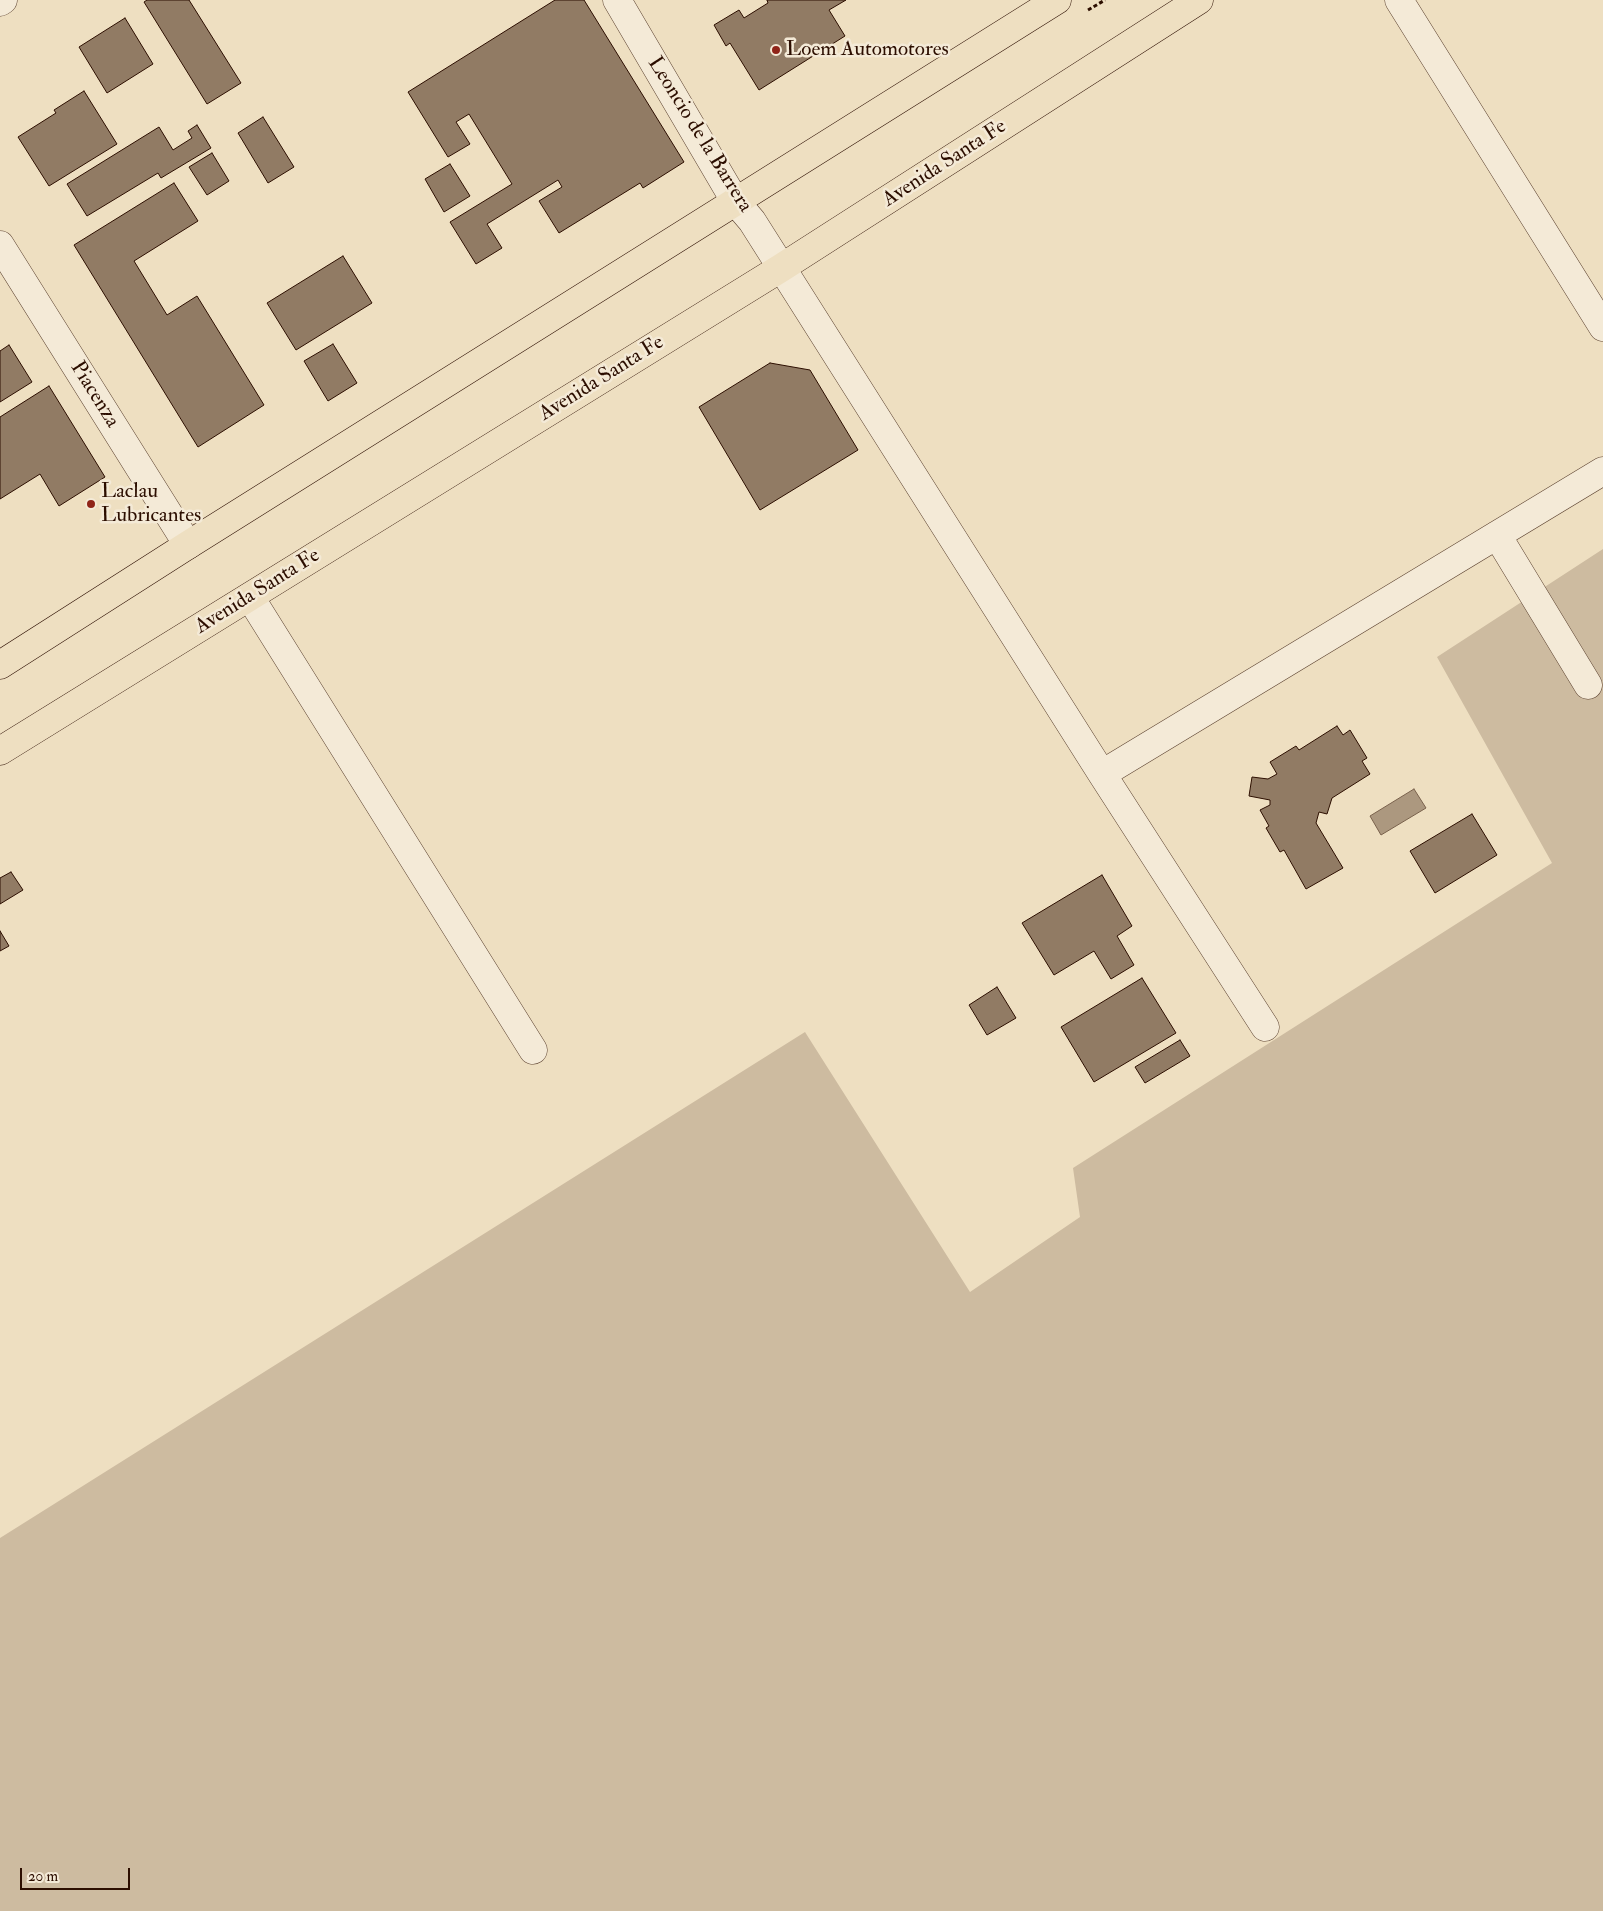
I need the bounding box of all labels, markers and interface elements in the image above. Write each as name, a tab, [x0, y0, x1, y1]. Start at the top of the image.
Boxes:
place label: Loem Automotores	[786, 37, 949, 63]
marker: Loem Automotores	[770, 44, 782, 56]
street label: Leoncio de la Barrera	[641, 53, 757, 217]
street label: Avenida Santa Fe	[878, 115, 1012, 213]
street label: Avenida Santa Fe	[535, 331, 669, 427]
street label: Piacenza	[64, 357, 124, 433]
place label: Laclau Lubricantes	[101, 479, 201, 529]
marker: Laclau Lubricantes	[85, 498, 97, 510]
street label: Avenida Santa Fe	[191, 544, 325, 640]
scale bar	[22, 1858, 132, 1890]
text: 20 m	[28, 1867, 58, 1886]

